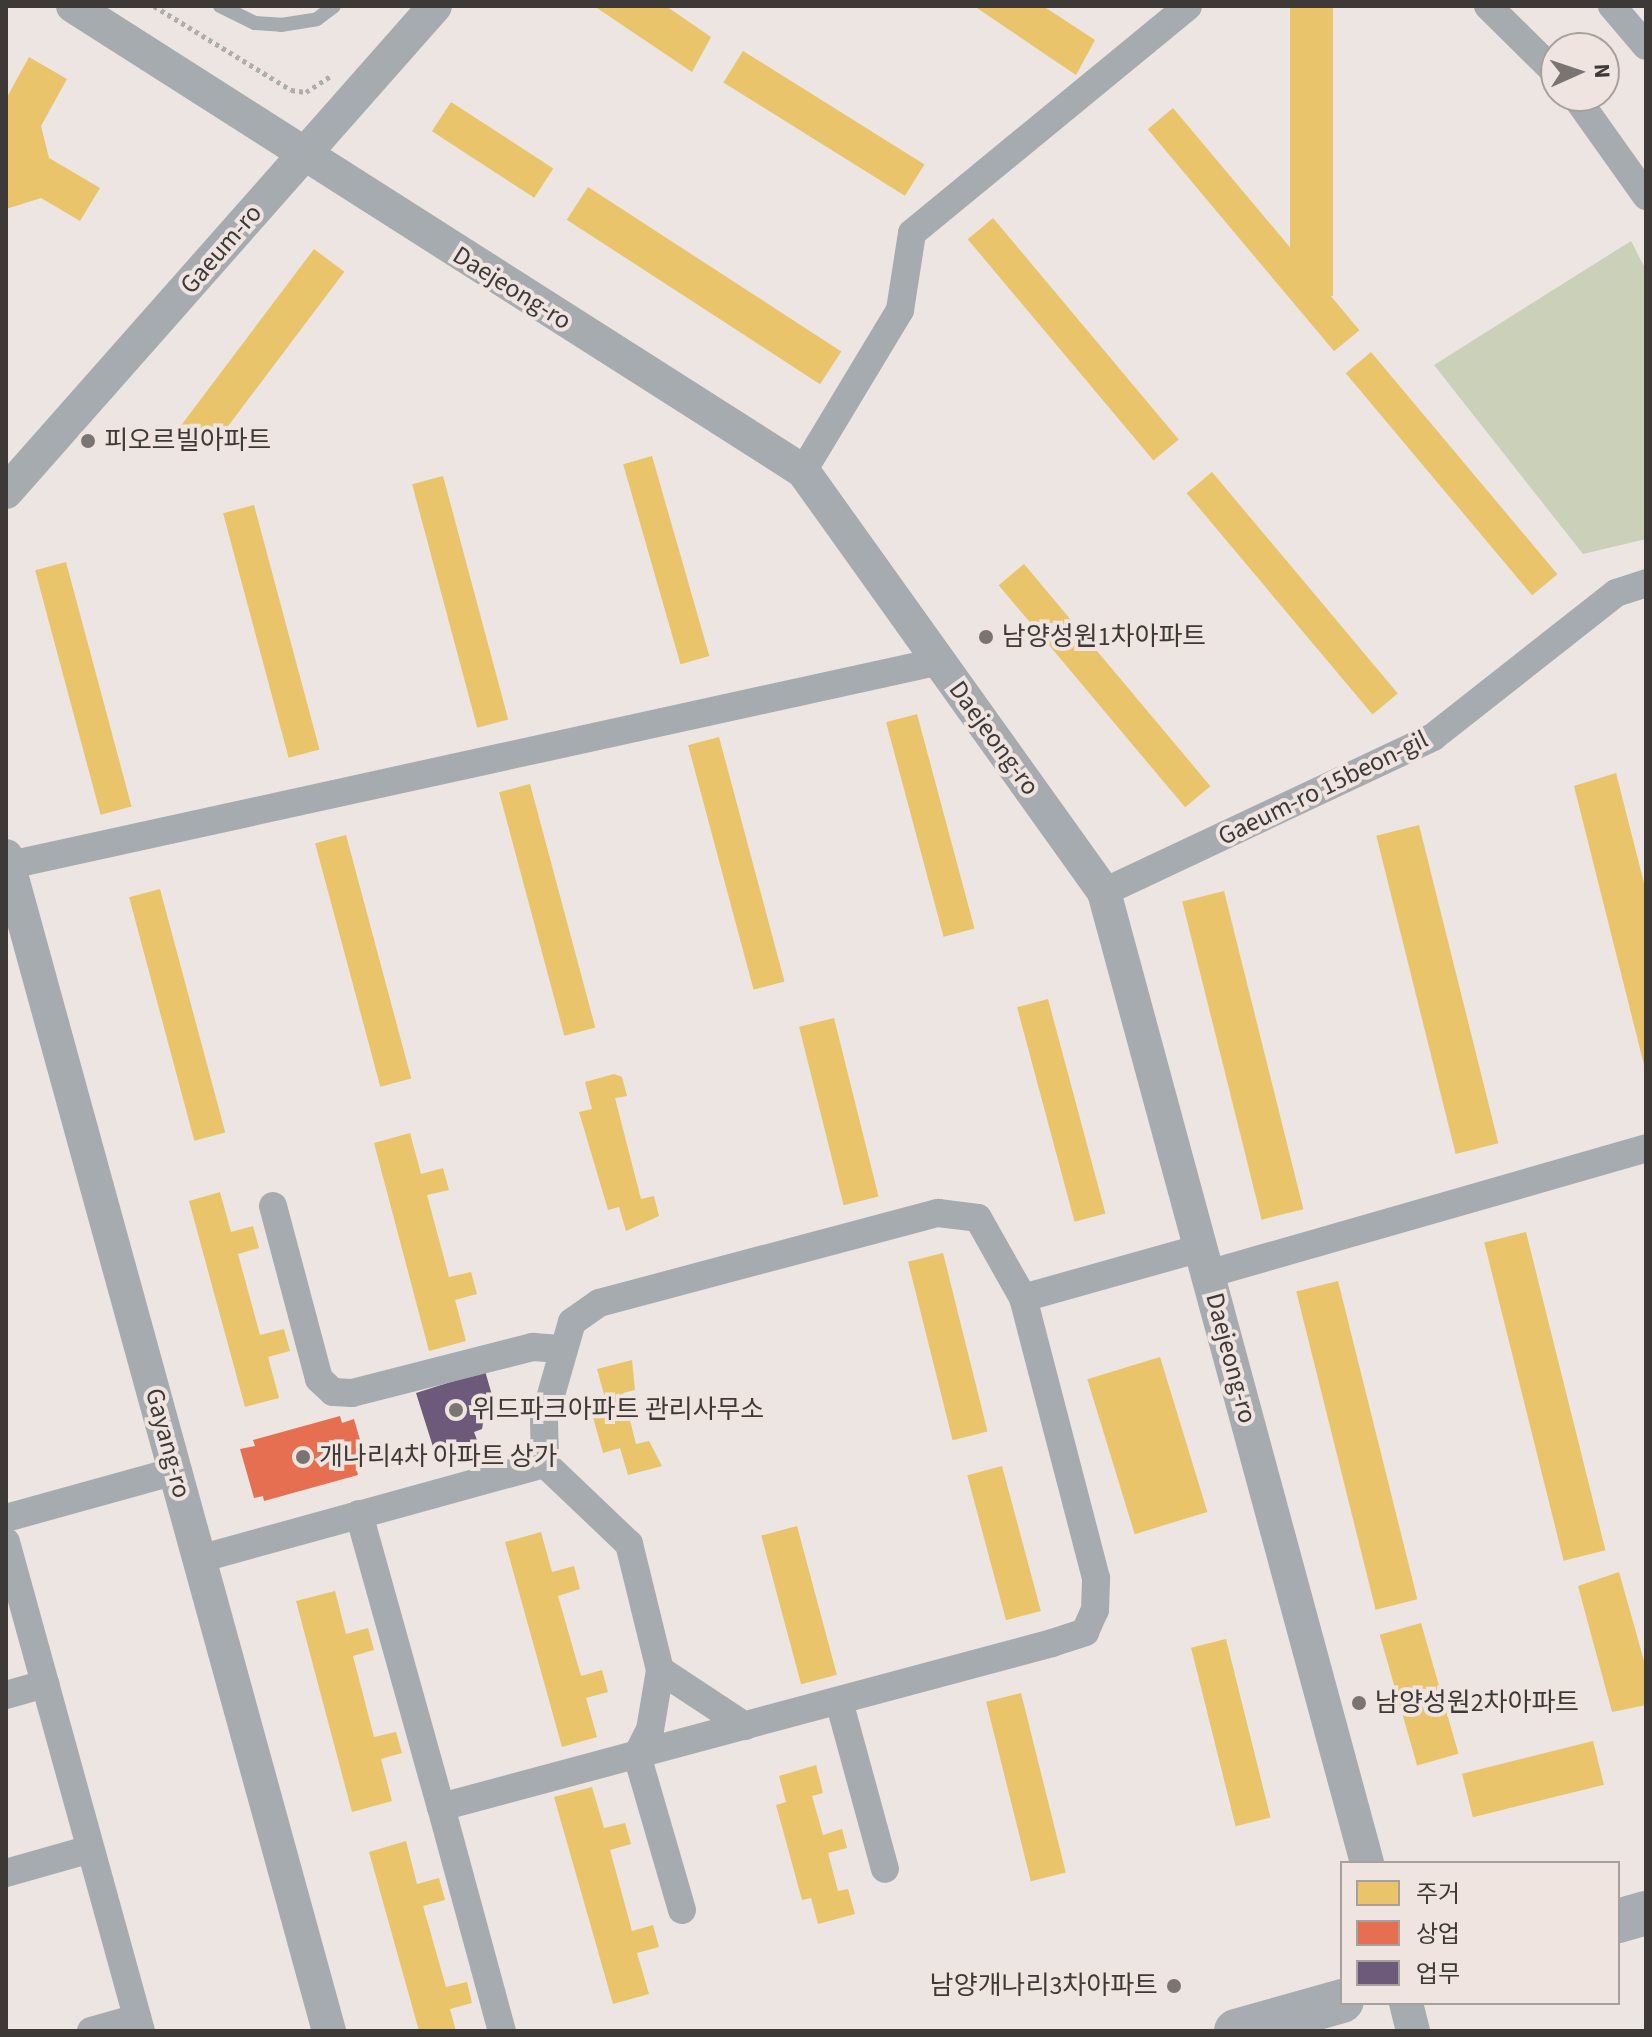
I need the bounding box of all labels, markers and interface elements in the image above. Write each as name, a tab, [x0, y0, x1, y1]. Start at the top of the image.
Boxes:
north arrow	[1540, 32, 1620, 112]
text: N	[1586, 63, 1618, 79]
street label: Gaeum-ro	[174, 198, 268, 300]
street label: Daejeong-ro	[447, 239, 577, 337]
place label: 피오르빌아파트	[104, 425, 271, 457]
marker: 피오르빌아파트	[79, 432, 97, 450]
place label: 남양성원1차아파트	[1002, 621, 1206, 653]
marker: 남양성원1차아파트	[977, 628, 995, 646]
street label: Daejeong-ro	[942, 675, 1046, 801]
street label: Gaeum-ro 15beon-gil	[1213, 724, 1433, 852]
street label: Daejeong-ro	[1199, 1289, 1263, 1427]
street label: Gayang-ro	[138, 1385, 198, 1501]
place label: 위드파크아파트 관리사무소	[472, 1394, 764, 1426]
marker: 위드파크아파트 관리사무소	[447, 1401, 465, 1419]
place label: 개나리4차 아파트 상가	[319, 1441, 558, 1473]
marker: 개나리4차 아파트 상가	[294, 1448, 312, 1466]
place label: 남양성원2차아파트	[1375, 1687, 1579, 1719]
marker: 남양성원2차아파트	[1350, 1694, 1368, 1712]
legend	[1340, 1861, 1620, 2005]
text: 주거	[1416, 1877, 1460, 1912]
text: 상업	[1416, 1917, 1460, 1952]
text: 업무	[1416, 1957, 1460, 1992]
place label: 남양개나리3차아파트	[930, 1970, 1158, 2002]
marker: 남양개나리3차아파트	[1165, 1977, 1183, 1995]

